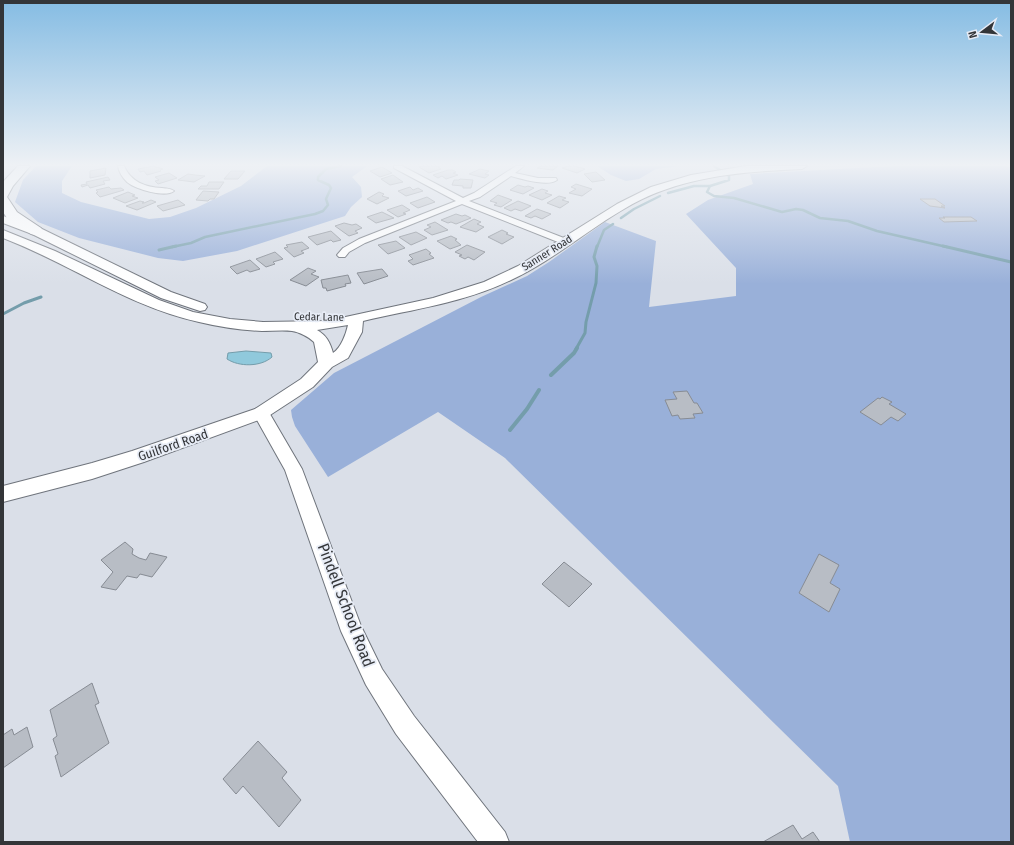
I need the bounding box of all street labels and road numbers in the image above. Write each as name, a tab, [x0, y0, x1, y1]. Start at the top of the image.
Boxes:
street label: Sanner Road	[519, 232, 575, 274]
street label: Cedar Lane	[294, 310, 344, 324]
street label: Guilford Road	[136, 426, 210, 464]
street label: Pindell School Road	[314, 541, 378, 669]

